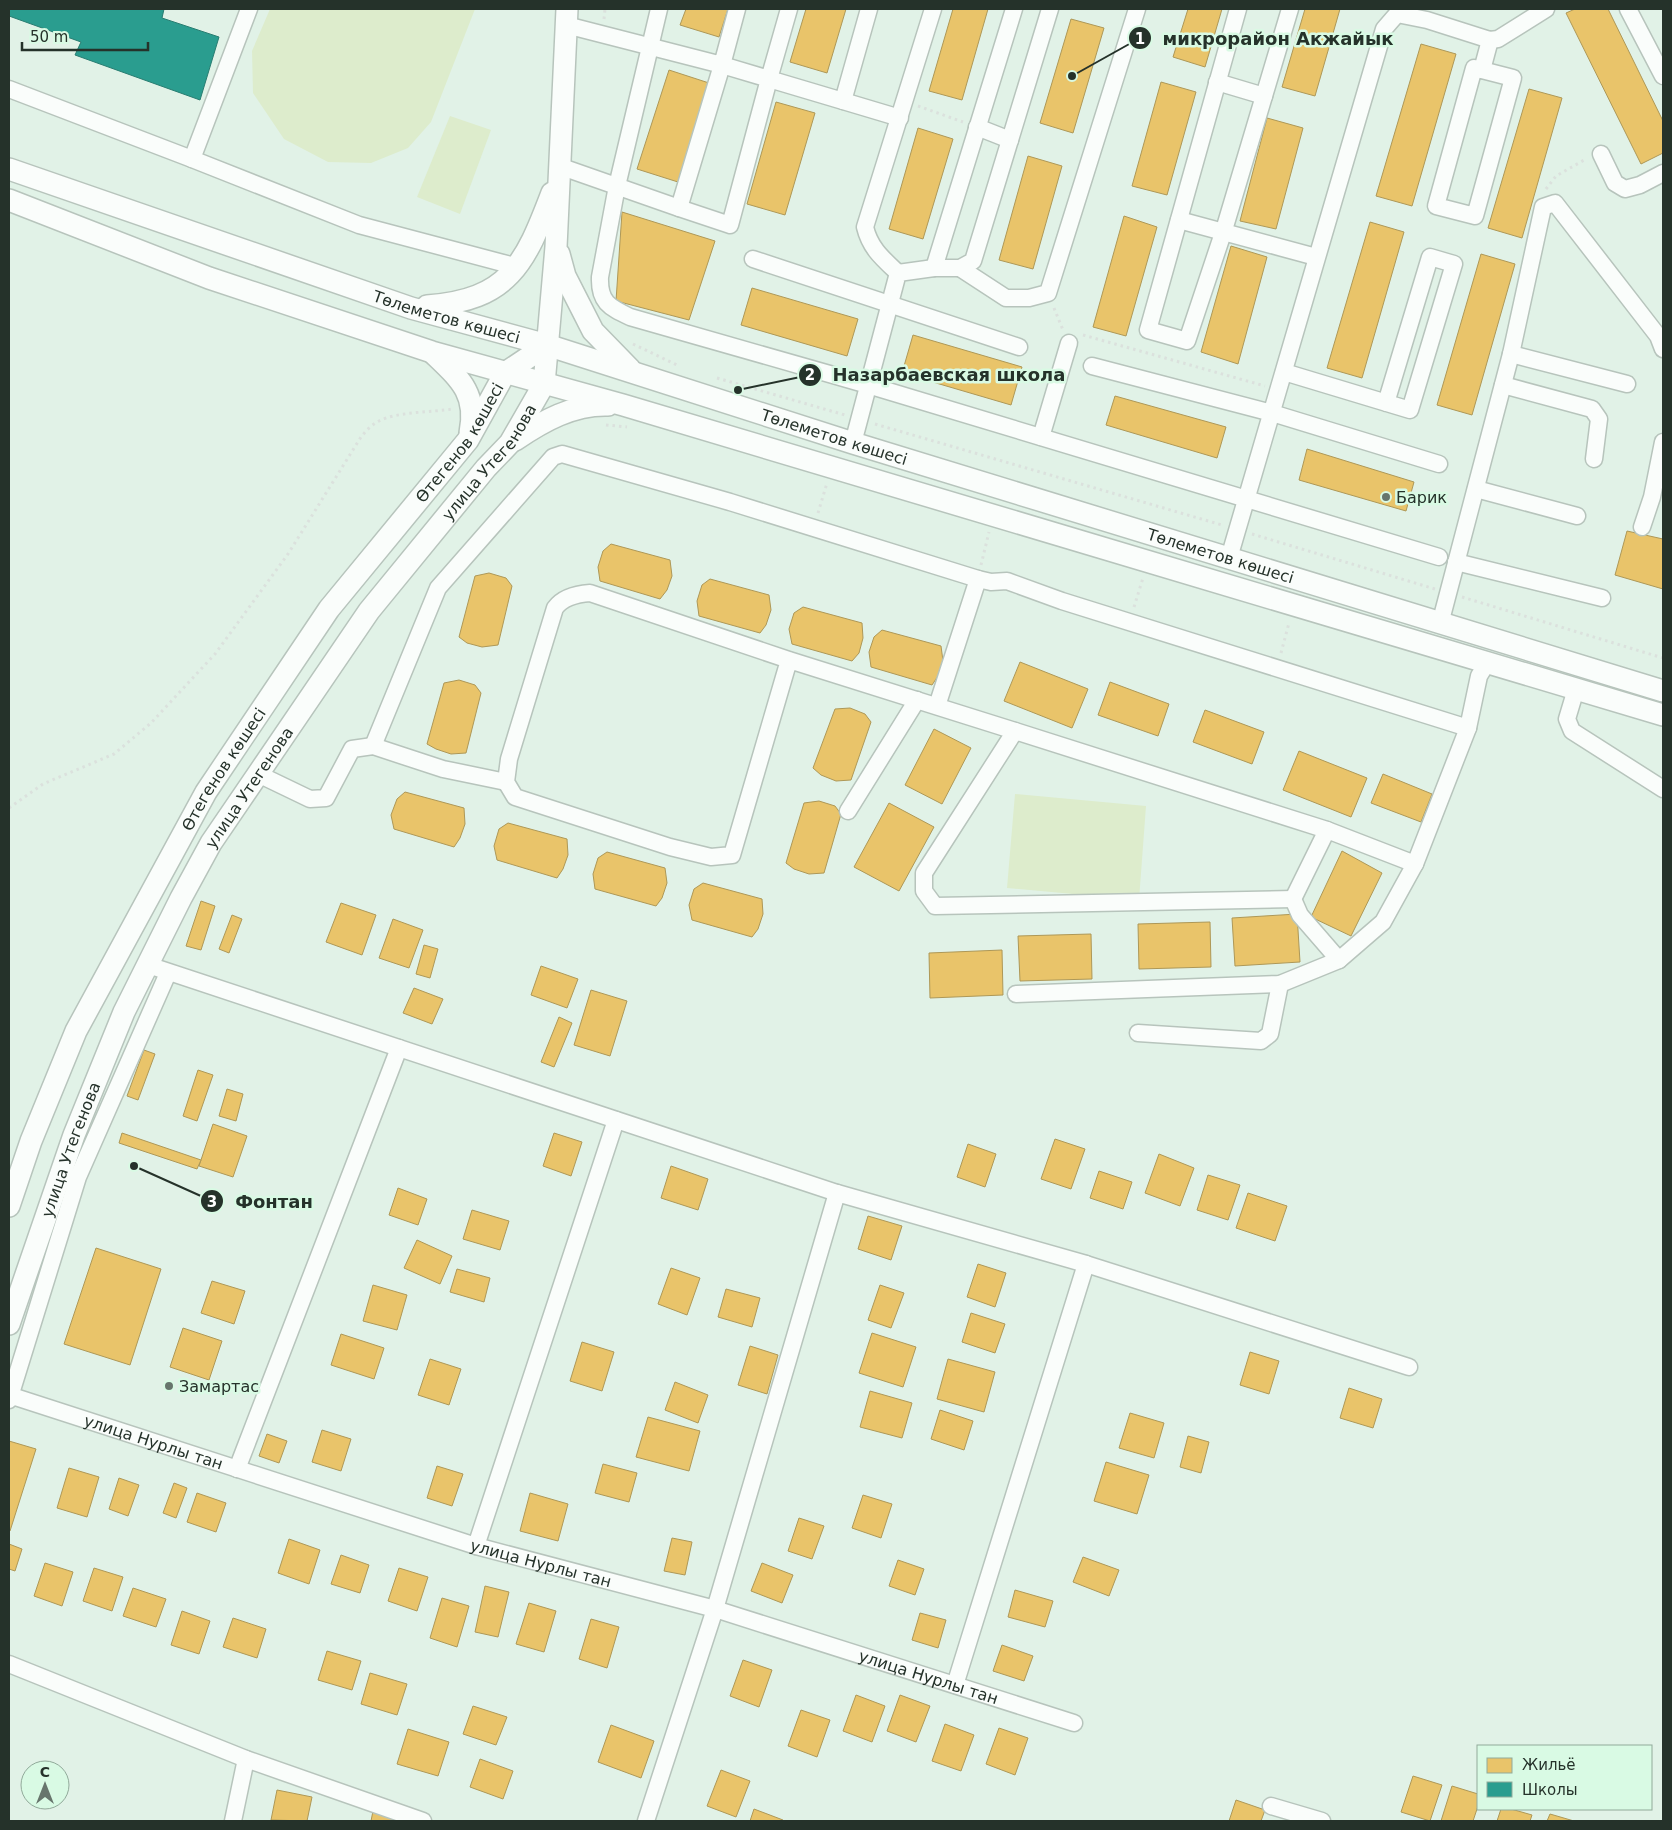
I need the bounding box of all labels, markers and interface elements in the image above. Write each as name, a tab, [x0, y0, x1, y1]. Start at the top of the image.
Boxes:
scale bar	[22, 20, 149, 52]
callout: микрорайон Акжайык	[1128, 22, 1404, 55]
text: 50 m	[30, 28, 68, 46]
text: микрорайон Акжайык	[1163, 28, 1393, 49]
text: 1	[1135, 30, 1145, 48]
street label: Төлеметов көшесі	[369, 286, 522, 347]
callout: Назарбаевская школа	[797, 358, 1075, 391]
text: Назарбаевская школа	[833, 364, 1065, 385]
text: 2	[805, 366, 815, 384]
street label: Өтегенов көшесі	[412, 379, 508, 506]
street label: улица Утегенова	[438, 401, 540, 524]
street label: Төлеметов көшесі	[758, 405, 910, 469]
place label: Барик	[1396, 488, 1447, 507]
marker: Барик	[1380, 491, 1392, 503]
street label: Төлеметов көшесі	[1144, 524, 1296, 587]
street label: Өтегенов көшесі	[178, 704, 270, 834]
street label: улица Утегенова	[201, 723, 297, 852]
street label: улица Утегенова	[37, 1079, 105, 1220]
callout: Фонтан	[200, 1185, 323, 1218]
text: Фонтан	[235, 1191, 313, 1212]
text: 3	[207, 1193, 217, 1211]
place label: Замартас	[179, 1377, 259, 1396]
marker: Замартас	[163, 1380, 175, 1392]
street label: улица Нурлы тан	[82, 1411, 225, 1474]
street label: улица Нурлы тан	[468, 1536, 613, 1591]
street label: улица Нурлы тан	[856, 1646, 1000, 1708]
legend	[1477, 1745, 1652, 1810]
text: Жильё	[1522, 1756, 1576, 1774]
north arrow	[20, 1760, 70, 1810]
text: С	[40, 1764, 50, 1780]
text: Школы	[1522, 1781, 1578, 1799]

